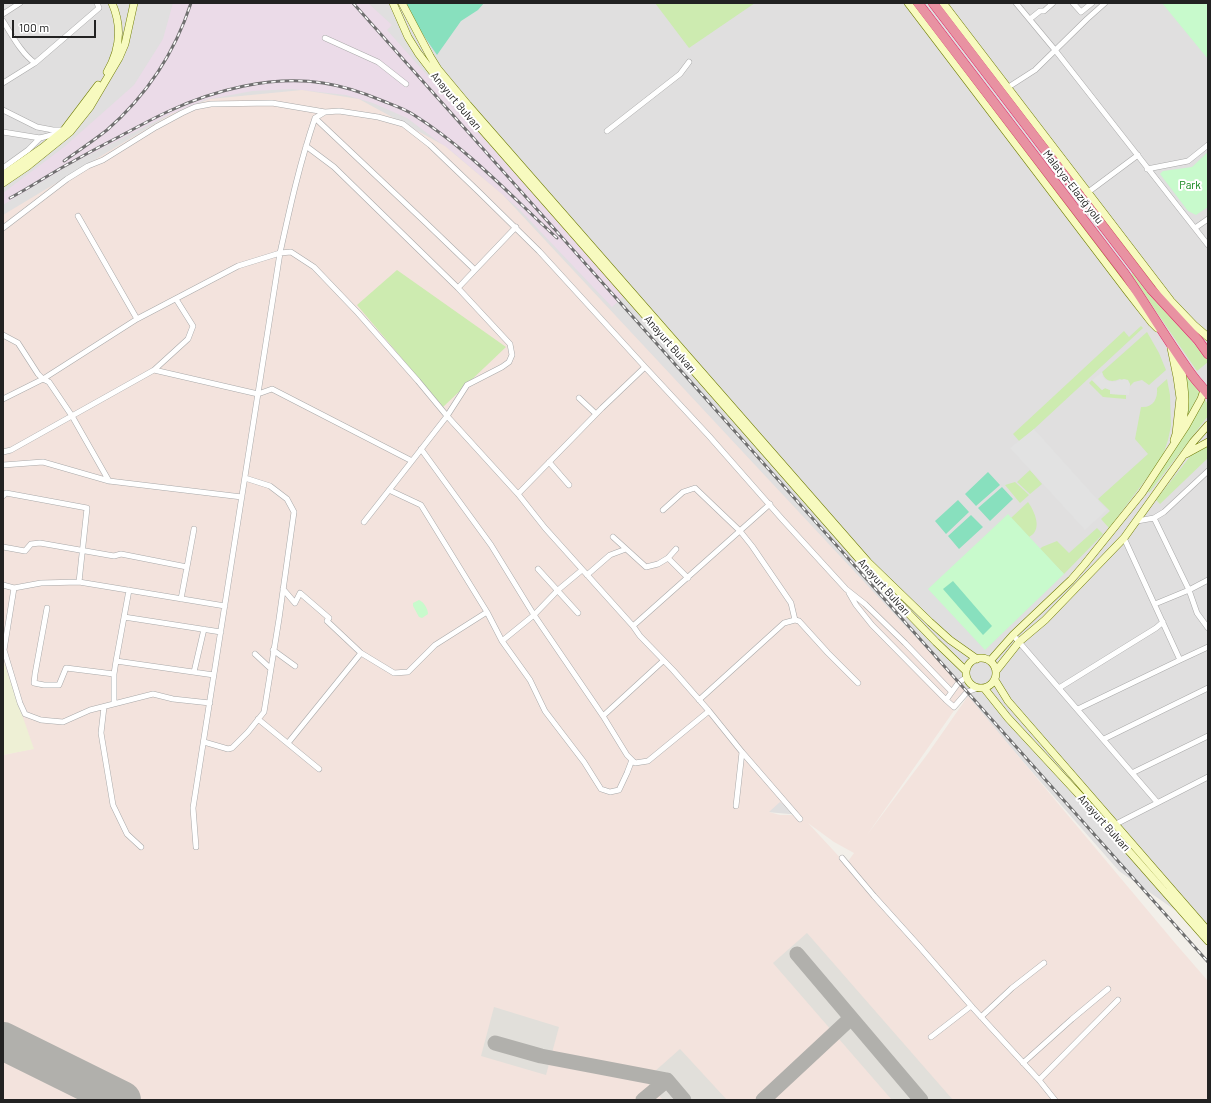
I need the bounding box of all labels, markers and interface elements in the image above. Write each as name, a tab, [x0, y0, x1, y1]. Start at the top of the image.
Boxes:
scale bar	[14, 12, 98, 38]
text: 100 m	[19, 20, 49, 34]
street label: Anayurt Bulvarı	[428, 69, 484, 133]
street label: Malatya-Elazığ yolu	[1040, 148, 1106, 226]
park label: Park	[1179, 178, 1201, 192]
street label: Anayurt Bulvarı	[641, 313, 699, 375]
street label: Anayurt Bulvarı	[855, 556, 913, 618]
street label: Anayurt Bulvarı	[1075, 792, 1133, 854]

